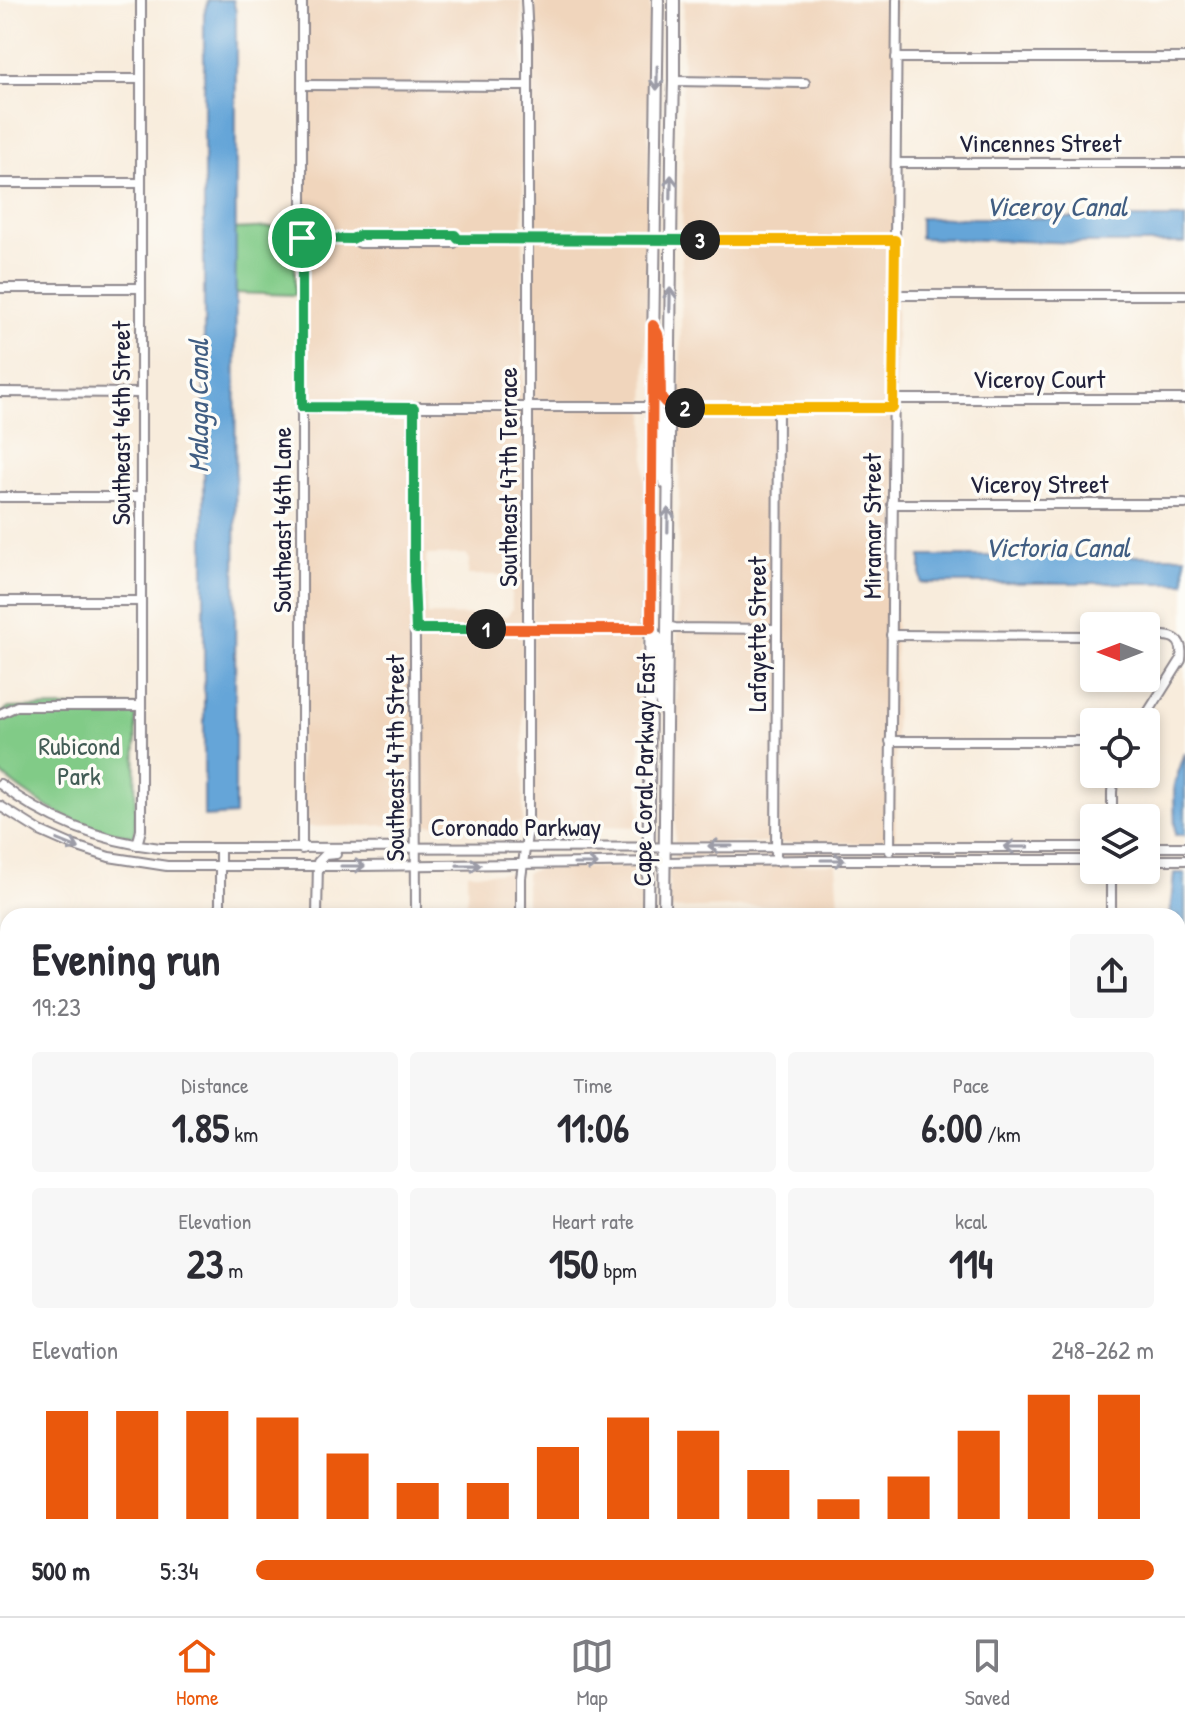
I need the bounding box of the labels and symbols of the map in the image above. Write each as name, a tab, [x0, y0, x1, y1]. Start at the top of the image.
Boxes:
one-way arrow	[649, 64, 665, 91]
street label: Vincennes Street	[959, 125, 1123, 160]
one-way arrow	[663, 174, 679, 201]
water label: Viceroy Canal	[985, 187, 1128, 225]
pin	[268, 204, 336, 272]
pin: 3	[680, 220, 720, 260]
one-way arrow	[662, 287, 678, 314]
street label: Southeast 46th Street	[103, 320, 138, 525]
water label: Malaga Canal	[179, 338, 217, 473]
street label: Viceroy Court	[973, 361, 1106, 396]
street label: Southeast 47th Terrace	[490, 367, 525, 587]
pin: 2	[665, 388, 705, 428]
street label: Southeast 46th Lane	[264, 427, 299, 613]
street label: Miramar Street	[854, 452, 889, 599]
street label: Viceroy Street	[970, 466, 1109, 501]
one-way arrow	[660, 507, 676, 534]
water label: Victoria Canal	[984, 528, 1131, 566]
street label: Lafayette Street	[739, 555, 774, 712]
pin: 1	[466, 609, 506, 649]
north arrow	[1080, 612, 1160, 692]
street label: Cape Coral Parkway East	[624, 652, 663, 887]
street label: Southeast 47th Street	[377, 653, 412, 862]
park label: Rubicond Park	[38, 728, 120, 793]
street label: Coronado Parkway	[431, 809, 601, 844]
one-way arrow	[55, 837, 80, 852]
one-way arrow	[707, 838, 734, 854]
one-way arrow	[1003, 839, 1030, 855]
one-way arrow	[819, 852, 846, 868]
one-way arrow	[572, 856, 599, 872]
one-way arrow	[455, 857, 482, 873]
one-way arrow	[339, 858, 366, 874]

